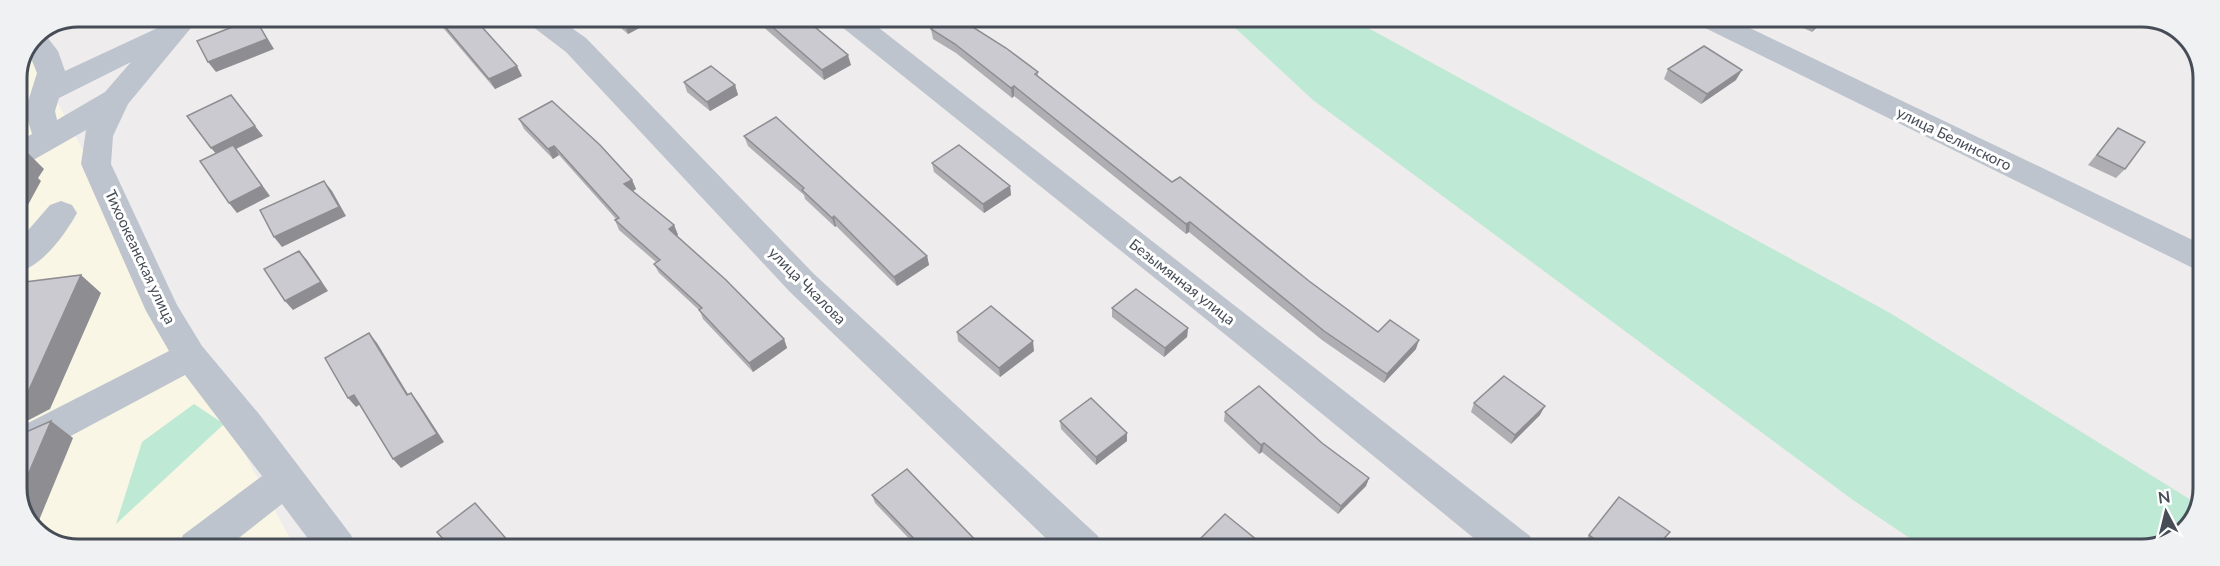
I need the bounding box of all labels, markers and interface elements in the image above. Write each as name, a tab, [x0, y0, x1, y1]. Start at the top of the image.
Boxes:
street label: улица Белинского	[1894, 103, 2015, 174]
street label: Тихоокеанская улица	[102, 187, 180, 326]
street label: Безымянная улица	[1126, 234, 1239, 328]
street label: улица Чкалова	[765, 243, 850, 328]
north arrow	[2136, 482, 2196, 542]
text: N	[2157, 486, 2171, 507]

